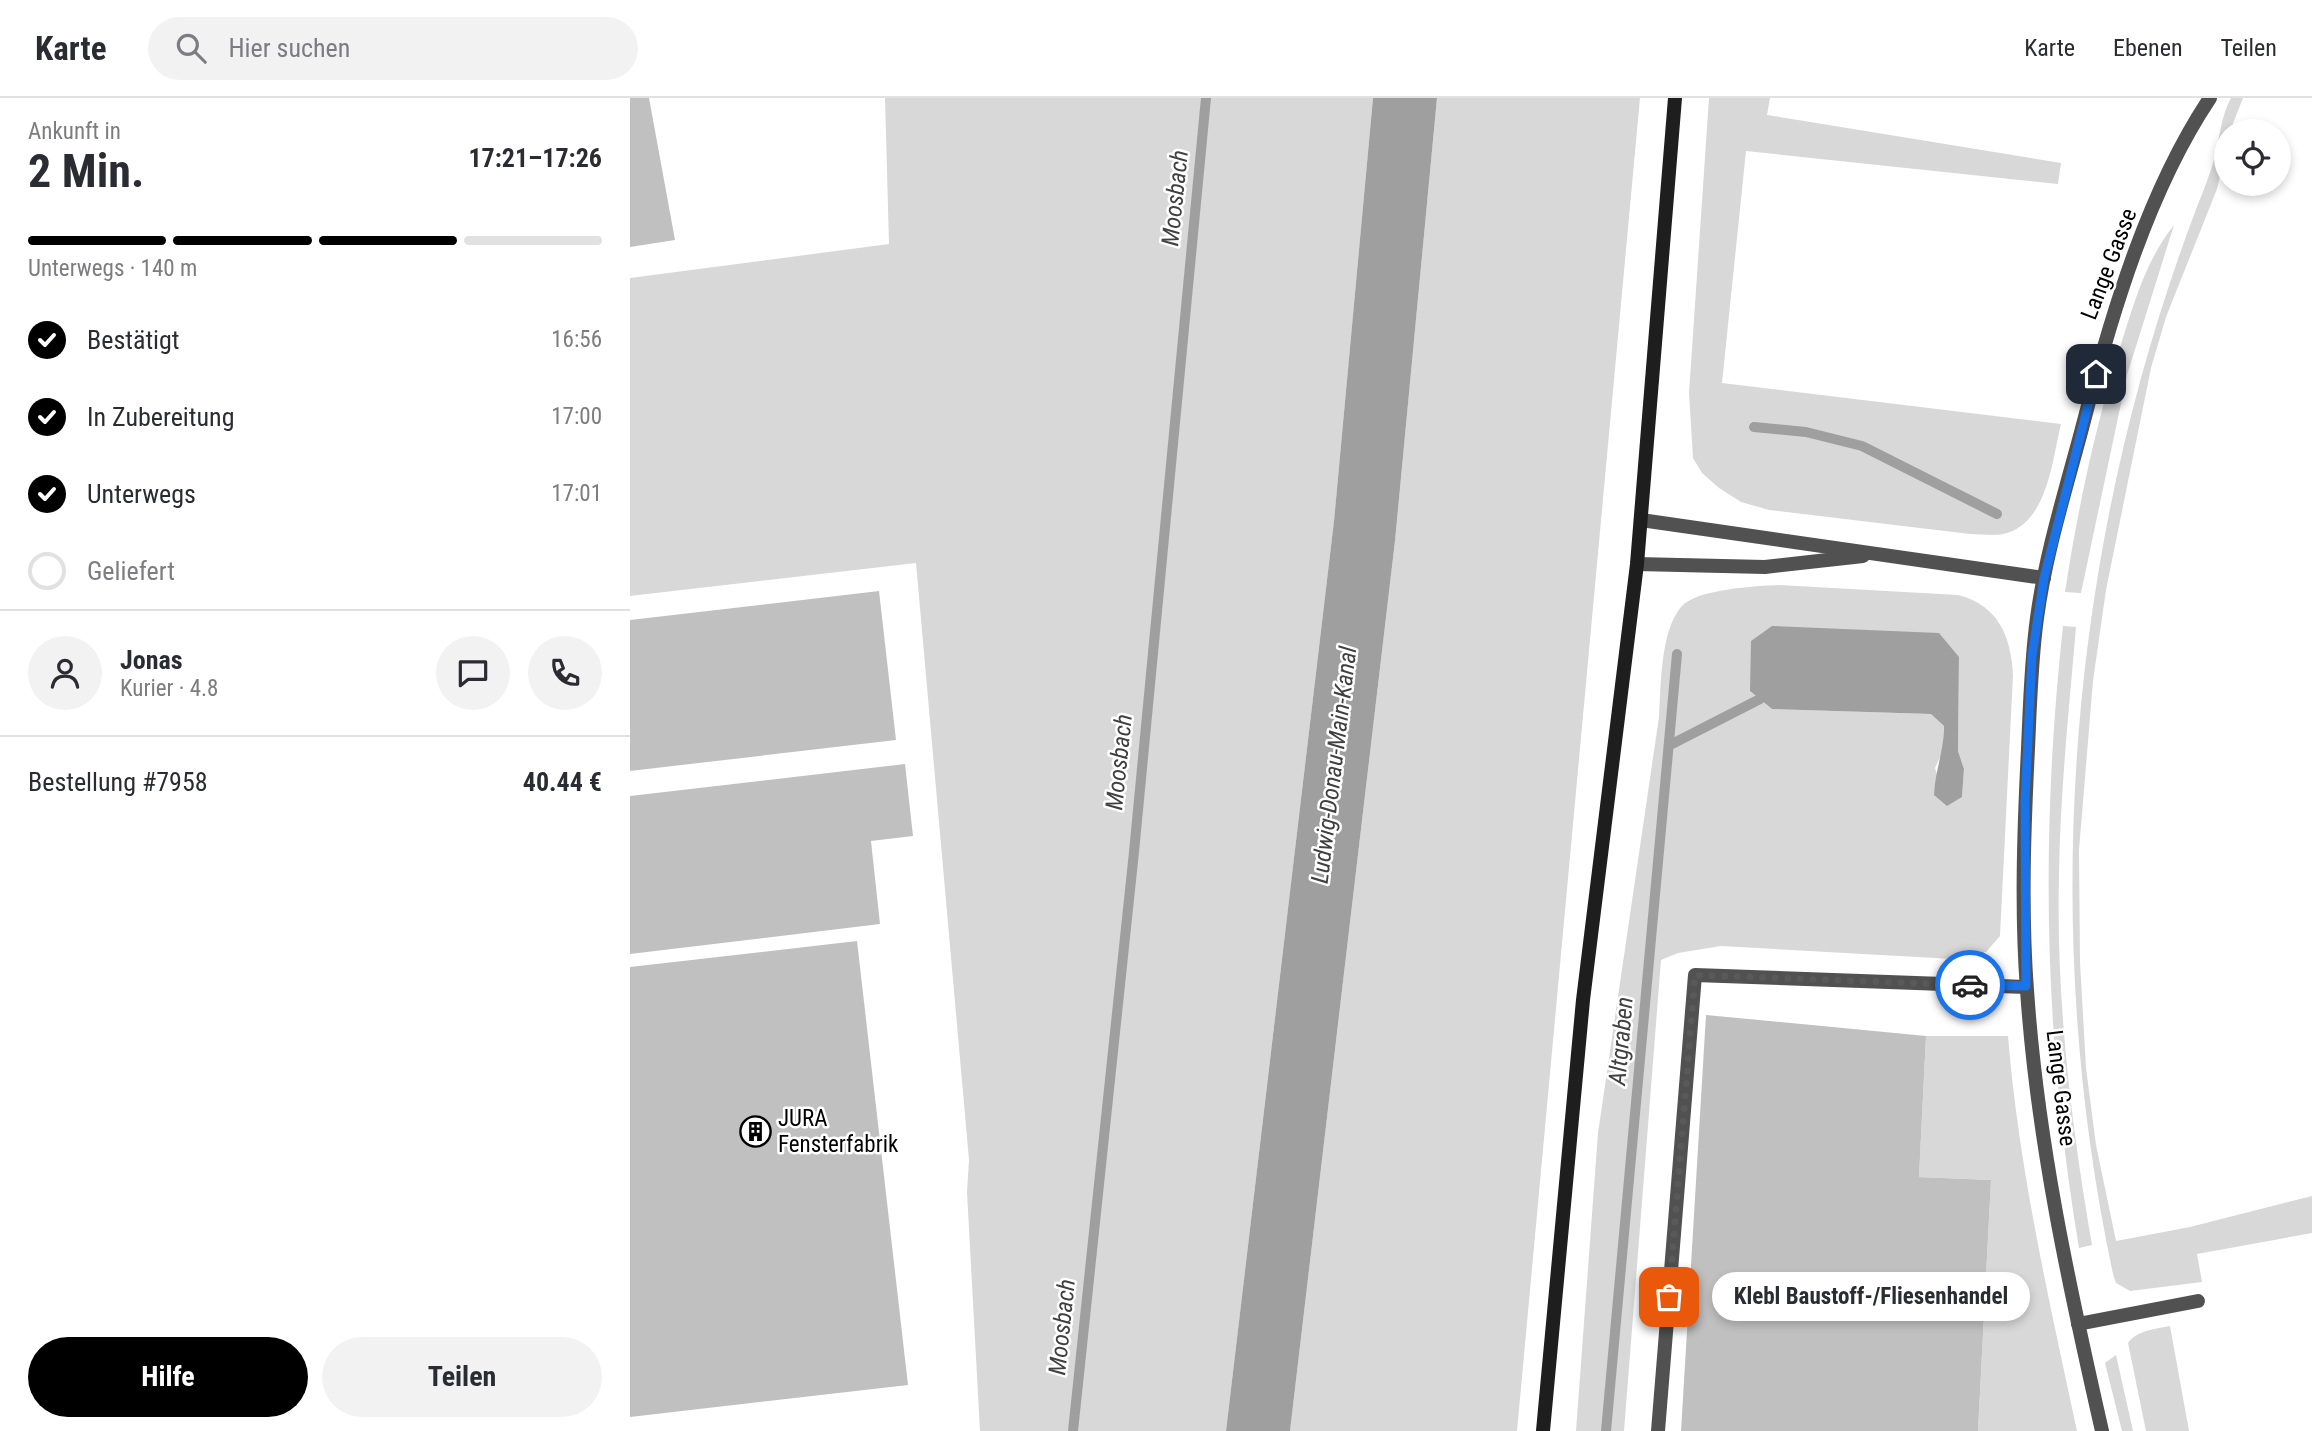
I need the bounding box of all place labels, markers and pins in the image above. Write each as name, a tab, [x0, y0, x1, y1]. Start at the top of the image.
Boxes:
pin	[2066, 344, 2126, 404]
place label: JURA Fensterfabrik	[778, 1105, 899, 1158]
building icon: JURA Fensterfabrik	[738, 1114, 772, 1148]
pin	[1639, 1267, 1699, 1327]
callout: Klebl Baustoff-/Fliesenhandel	[1711, 1272, 2030, 1322]

